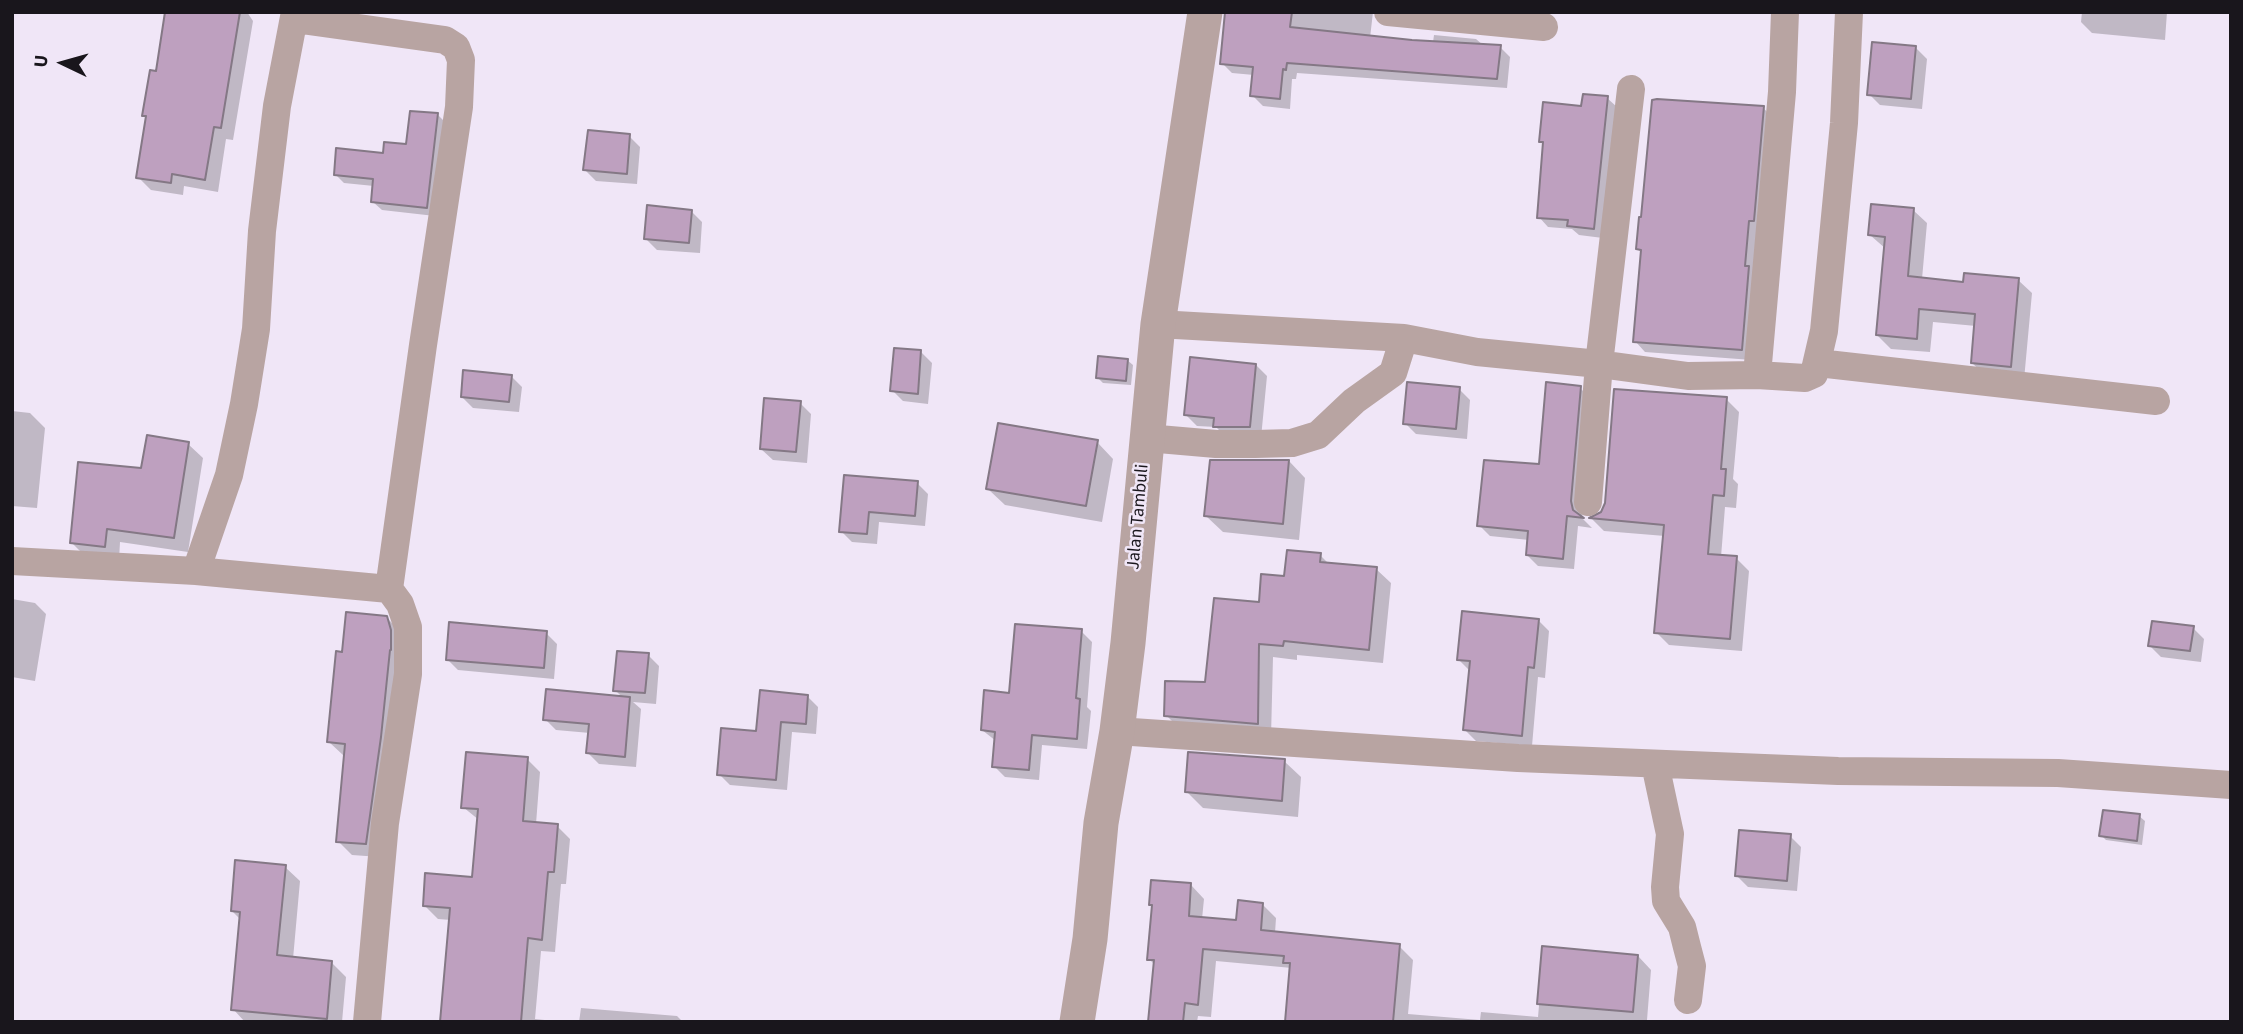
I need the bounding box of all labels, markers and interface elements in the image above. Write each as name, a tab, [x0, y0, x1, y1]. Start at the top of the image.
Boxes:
north arrow	[28, 28, 98, 98]
text: U	[28, 54, 56, 69]
street label: Jalan Tambuli	[1124, 463, 1154, 571]

